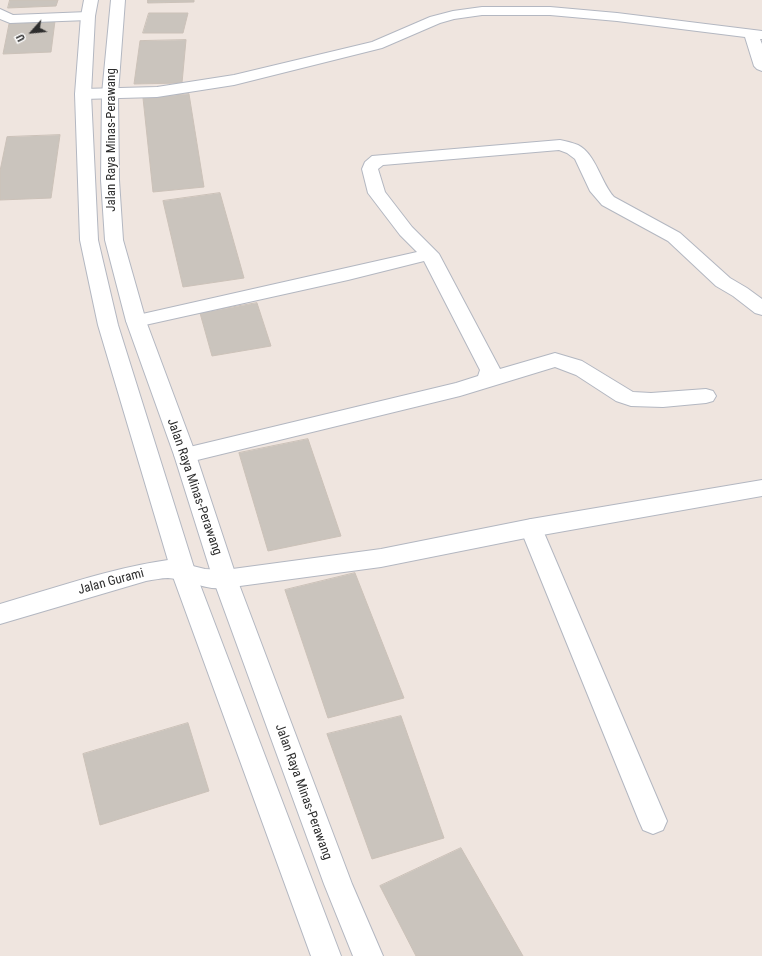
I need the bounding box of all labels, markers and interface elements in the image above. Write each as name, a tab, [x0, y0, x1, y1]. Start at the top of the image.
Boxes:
north arrow	[12, 12, 52, 52]
text: U	[14, 32, 28, 43]
street label: Jalan Raya Minas-Perawang	[104, 68, 120, 212]
street label: Jalan Raya Minas-Perawang	[163, 417, 225, 557]
street label: Jalan Gurami	[76, 566, 146, 598]
street label: Jalan Raya Minas-Perawang	[271, 722, 335, 862]

